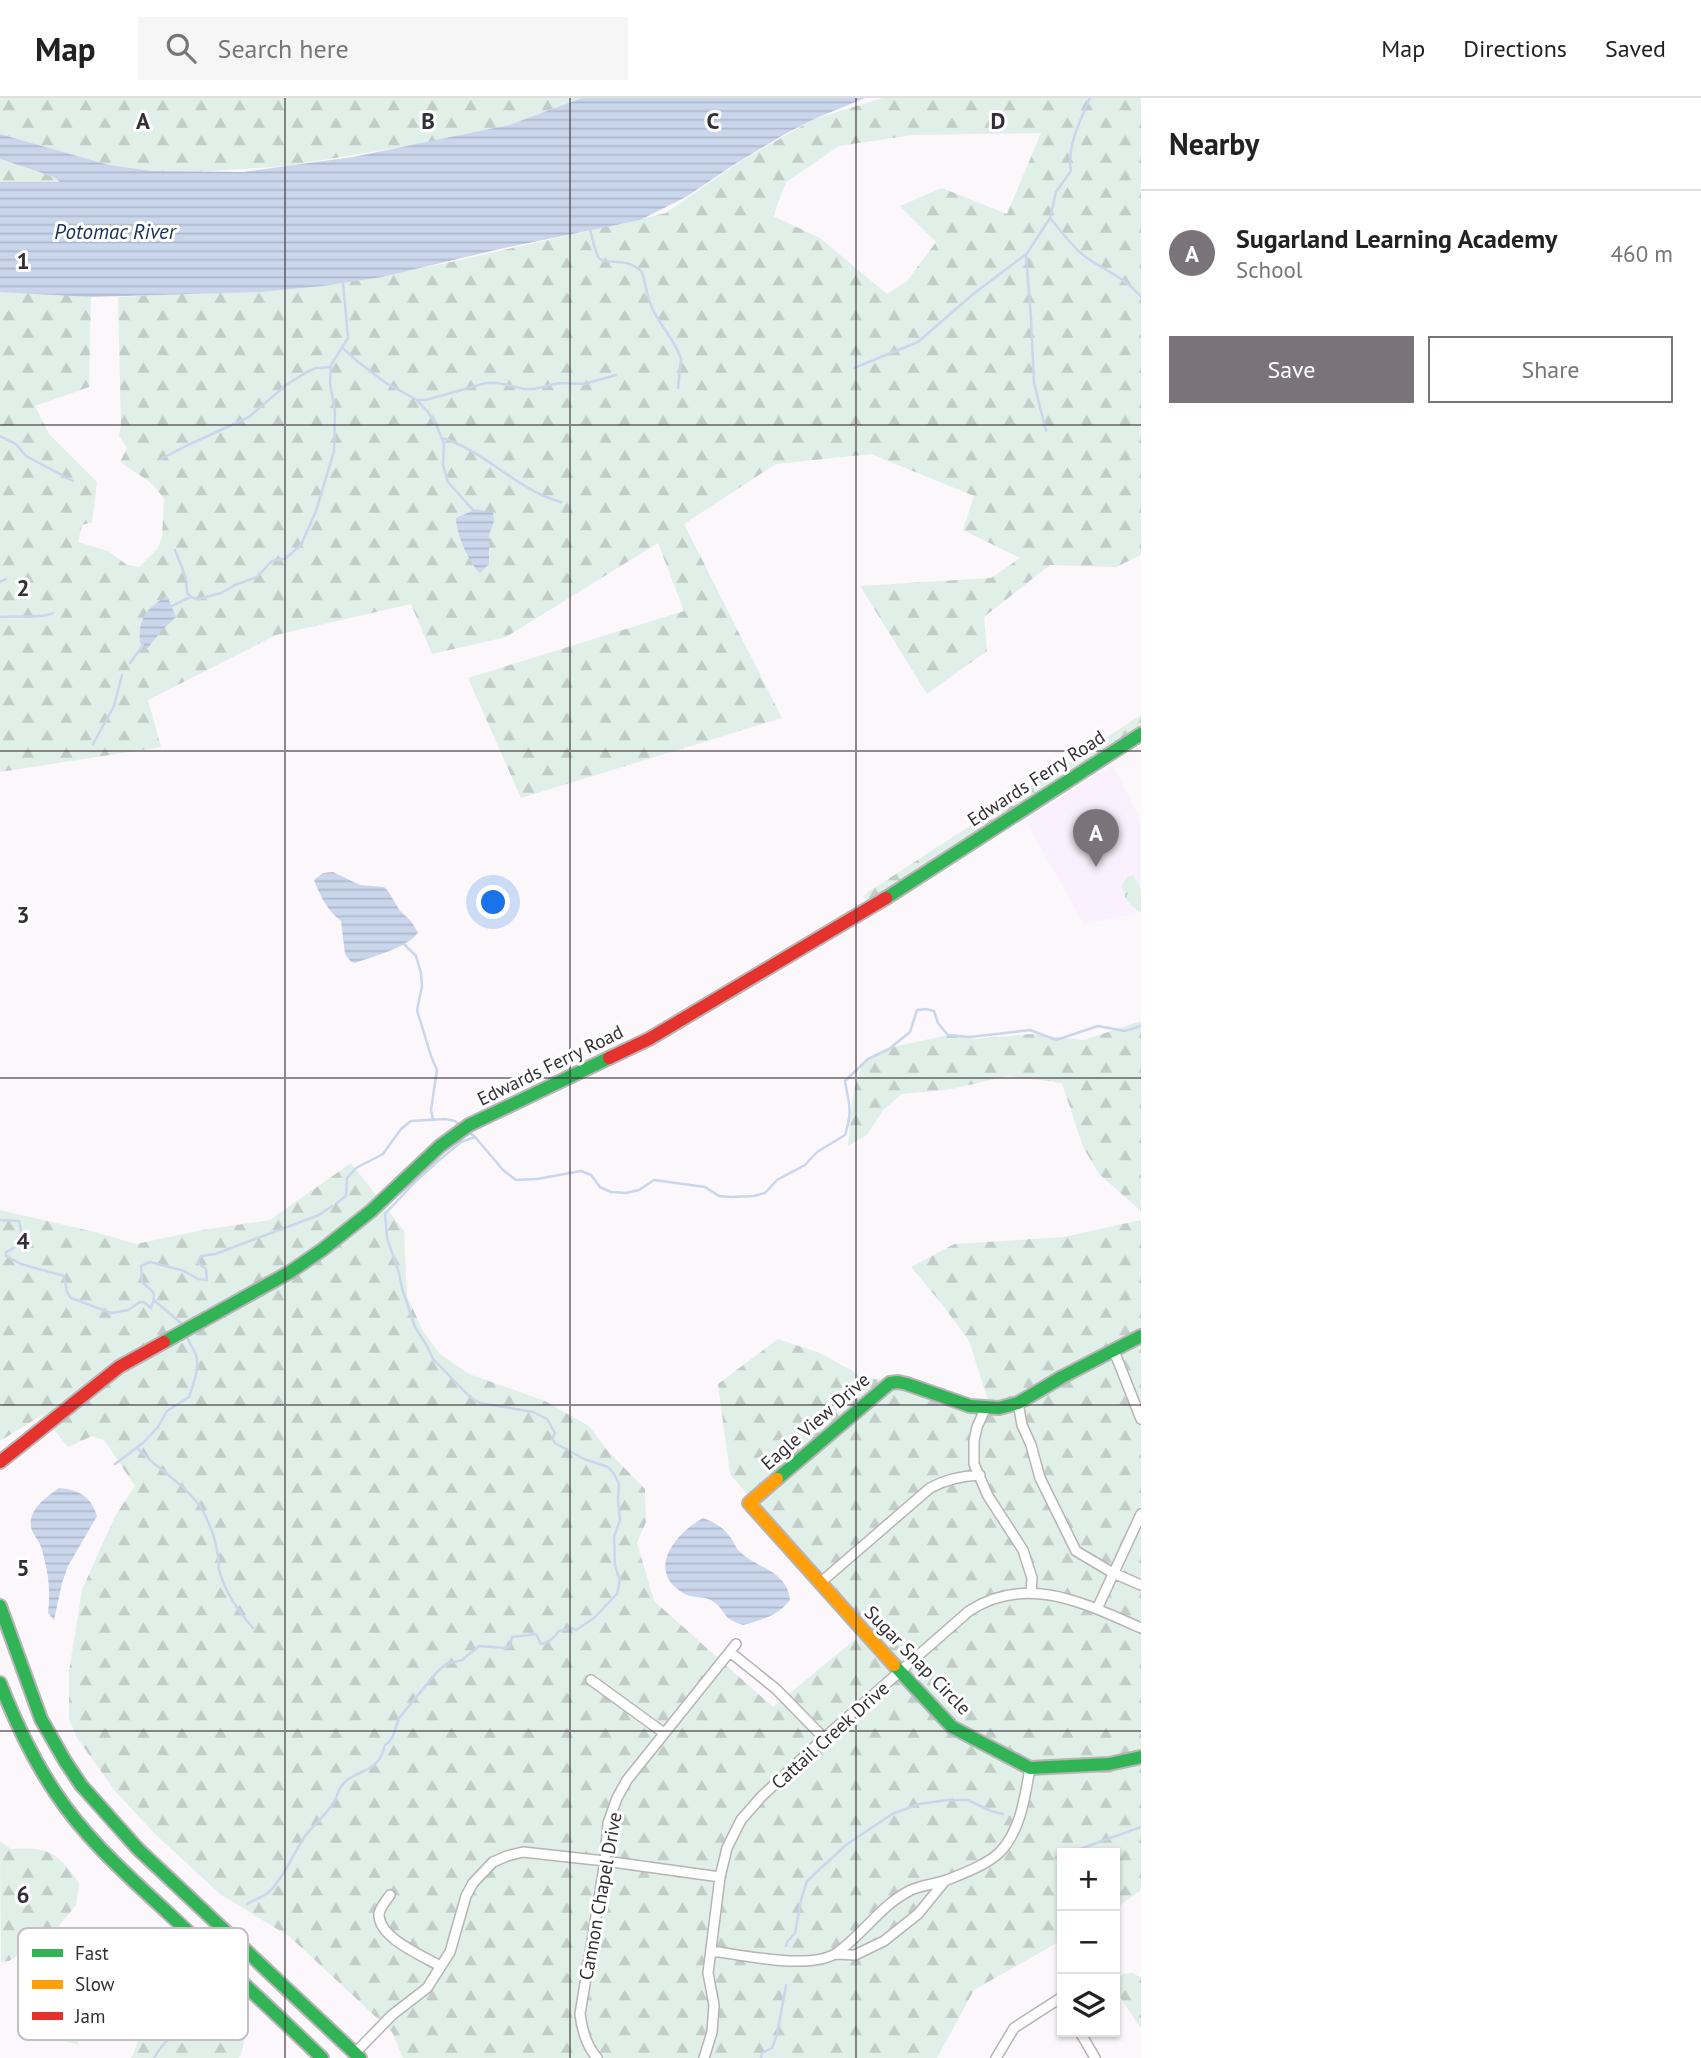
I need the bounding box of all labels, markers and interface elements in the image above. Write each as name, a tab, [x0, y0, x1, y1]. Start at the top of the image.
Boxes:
search box	[138, 17, 628, 80]
text: Map	[35, 27, 96, 70]
icon: search	[162, 29, 200, 67]
text: Search here	[218, 32, 349, 65]
text: Map	[1381, 33, 1425, 64]
text: Directions	[1463, 33, 1567, 64]
text: Saved	[1605, 33, 1666, 64]
text: A	[136, 106, 150, 135]
text: B	[421, 106, 435, 135]
text: C	[707, 106, 720, 135]
text: D	[991, 106, 1005, 135]
text: Nearby	[1169, 124, 1259, 163]
water label: Potomac River	[54, 218, 178, 245]
text: Sugarland Learning Academy	[1236, 222, 1558, 255]
text: A	[1185, 239, 1199, 268]
text: 460 m	[1611, 239, 1673, 268]
text: 1	[16, 246, 30, 275]
text: School	[1236, 255, 1303, 284]
button: Save	[1169, 336, 1414, 403]
button: Share	[1428, 336, 1673, 403]
text: 2	[16, 573, 30, 602]
street label: Edwards Ferry Road	[963, 725, 1109, 831]
pin: A	[1073, 809, 1119, 867]
your location	[476, 885, 510, 919]
text: 3	[16, 900, 30, 929]
street label: Edwards Ferry Road	[473, 1019, 627, 1111]
text: 4	[16, 1226, 30, 1255]
street label: Eagle View Drive	[756, 1367, 874, 1475]
text: 5	[16, 1553, 30, 1582]
street label: Sugar Snap Circle	[860, 1600, 976, 1720]
street label: Cattail Creek Drive	[766, 1676, 894, 1794]
street label: Cannon Chapel Drive	[573, 1810, 627, 1982]
map controls	[1057, 1848, 1120, 2037]
button: +	[1057, 1848, 1120, 1911]
text: 6	[16, 1880, 30, 1909]
button: −	[1057, 1911, 1120, 1974]
legend	[18, 1928, 248, 2040]
text: Fast	[75, 1941, 109, 1965]
text: Slow	[75, 1972, 115, 1996]
button: layers	[1057, 1974, 1120, 2037]
text: Jam	[74, 2004, 105, 2028]

